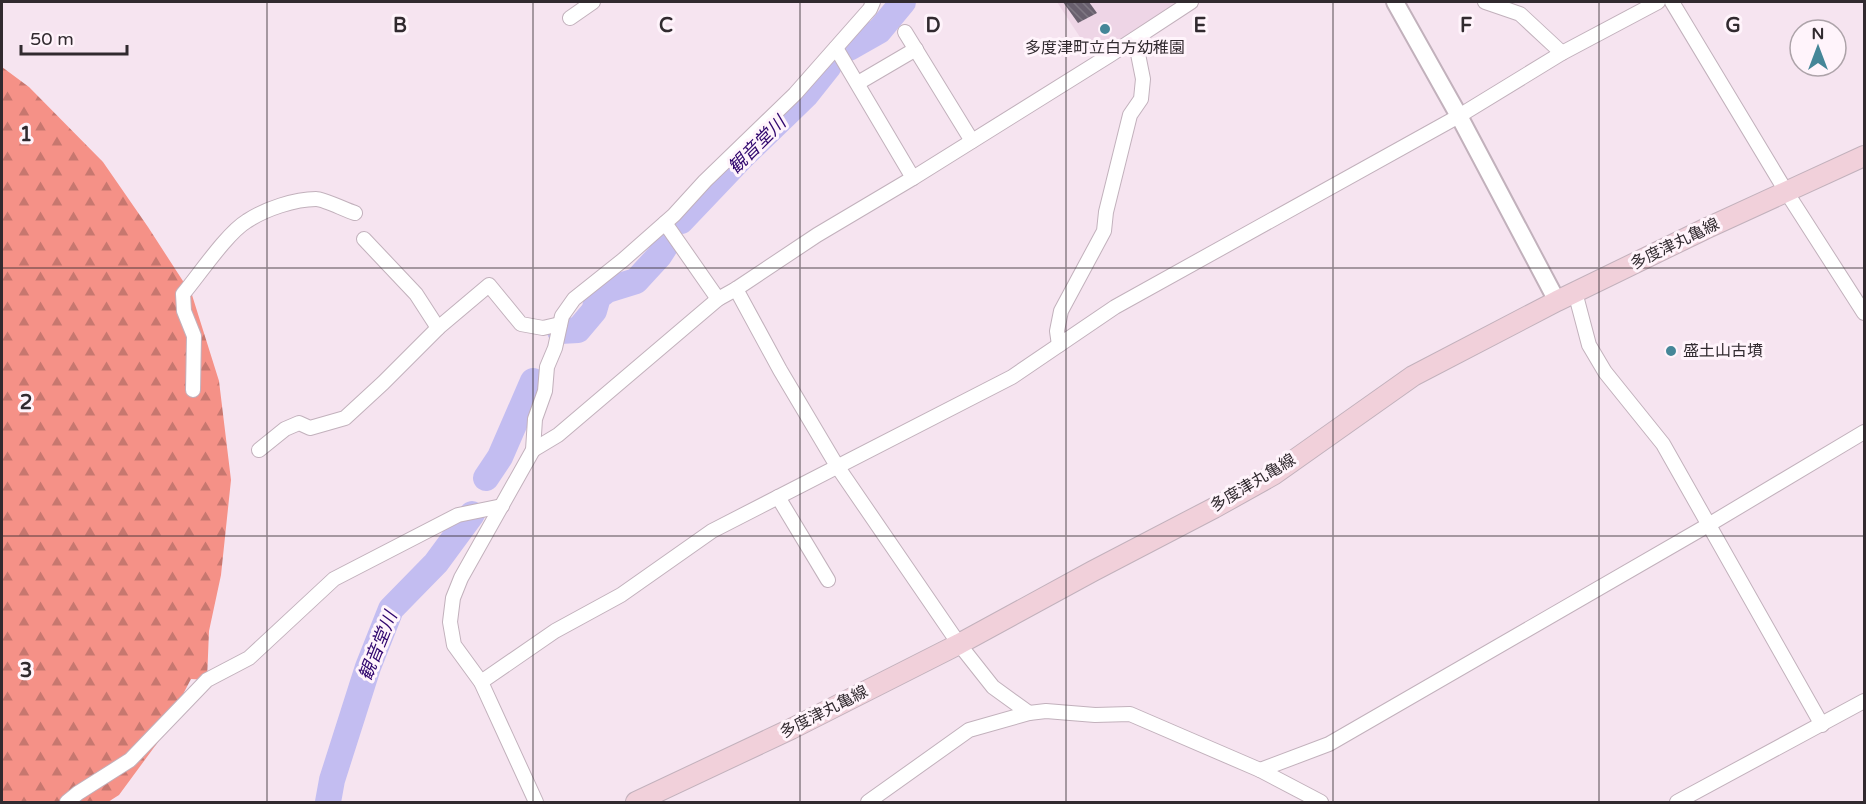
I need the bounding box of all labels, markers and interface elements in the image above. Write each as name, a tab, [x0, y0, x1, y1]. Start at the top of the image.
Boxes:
text: B	[393, 14, 407, 38]
text: C	[659, 14, 673, 38]
text: D	[925, 14, 941, 38]
text: E	[1194, 14, 1207, 38]
text: F	[1460, 14, 1472, 38]
text: G	[1725, 14, 1741, 38]
scale bar	[21, 18, 128, 56]
north arrow	[1788, 18, 1848, 78]
marker: 多度津町立白方幼稚園	[1098, 22, 1112, 36]
text: N	[1812, 24, 1824, 44]
text: 50 m	[30, 28, 74, 50]
place label: 多度津町立白方幼稚園	[1025, 38, 1185, 58]
water label: 観音堂川	[724, 110, 792, 178]
text: 1	[20, 123, 32, 147]
street label: 多度津丸亀線	[1627, 214, 1723, 274]
place label: 盛土山古墳	[1683, 341, 1763, 361]
marker: 盛土山古墳	[1664, 344, 1678, 358]
text: 2	[20, 391, 32, 415]
street label: 多度津丸亀線	[1207, 450, 1299, 516]
water label: 観音堂川	[354, 607, 402, 683]
text: 3	[20, 659, 32, 683]
street label: 多度津丸亀線	[777, 681, 871, 743]

